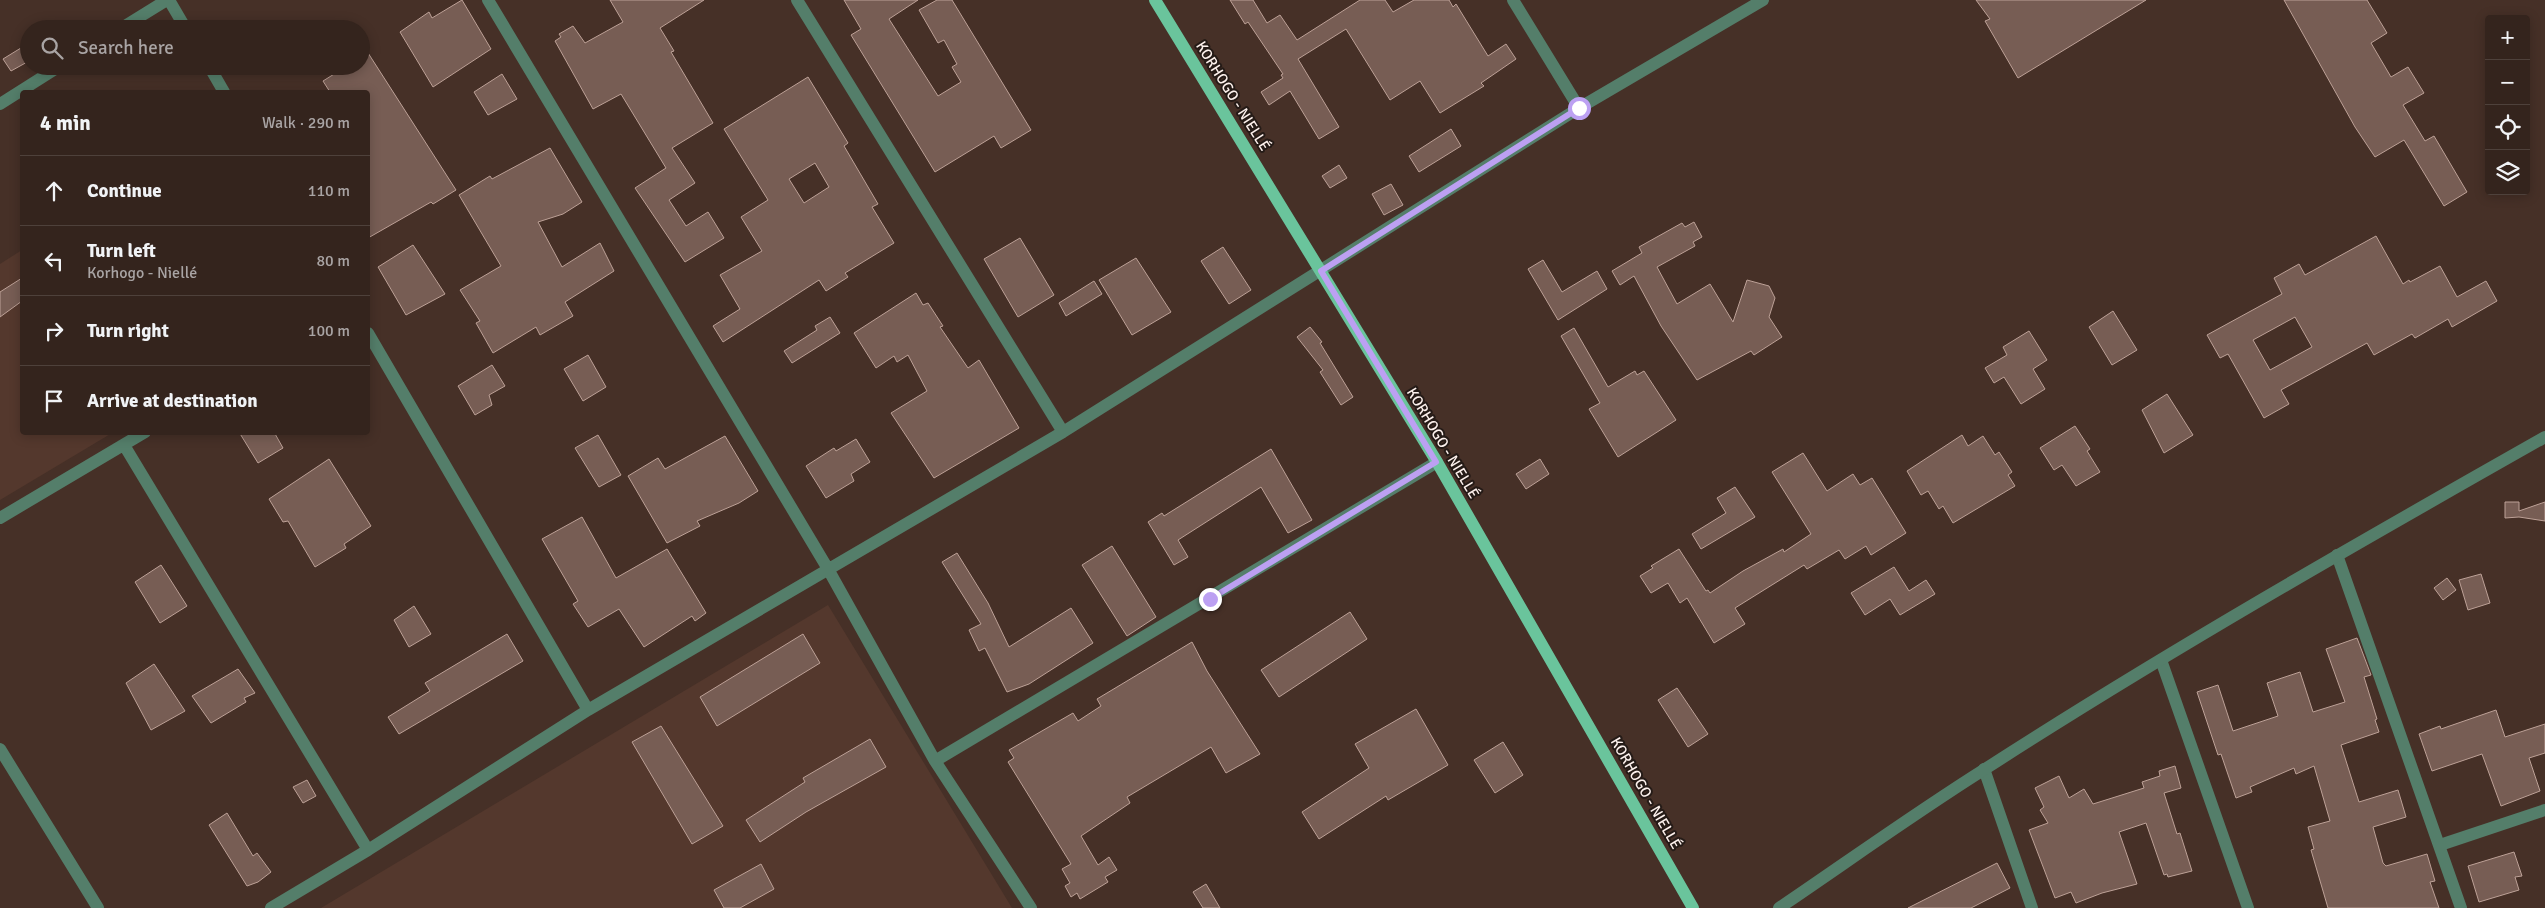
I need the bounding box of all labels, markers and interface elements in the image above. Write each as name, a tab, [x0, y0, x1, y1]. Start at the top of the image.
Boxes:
map controls	[2485, 15, 2530, 195]
button: +	[2485, 15, 2530, 60]
search box	[20, 20, 370, 75]
icon: search	[38, 34, 66, 62]
text: Search here	[78, 36, 174, 60]
street label: KORHOGO - NIELLÉ	[1192, 37, 1275, 154]
button: −	[2485, 60, 2530, 105]
route start	[1568, 97, 1591, 120]
button: locate	[2485, 105, 2530, 150]
text: 4 min	[40, 110, 91, 136]
text: Walk · 290 m	[262, 113, 350, 133]
button: layers	[2485, 150, 2530, 195]
icon: ahead	[40, 177, 68, 205]
text: Continue	[87, 179, 162, 203]
text: 110 m	[308, 181, 350, 201]
text: Turn left	[87, 239, 156, 263]
icon: left	[40, 247, 68, 275]
text: 80 m	[316, 251, 350, 271]
text: Korhogo - Niellé	[87, 263, 197, 283]
icon: right	[40, 317, 68, 345]
text: Turn right	[87, 319, 169, 343]
text: 100 m	[308, 321, 350, 341]
street label: KORHOGO - NIELLÉ	[1403, 384, 1484, 502]
icon: arrive	[40, 387, 68, 415]
text: Arrive at destination	[87, 389, 258, 413]
route end	[1199, 588, 1222, 611]
street label: KORHOGO - NIELLÉ	[1607, 733, 1686, 852]

